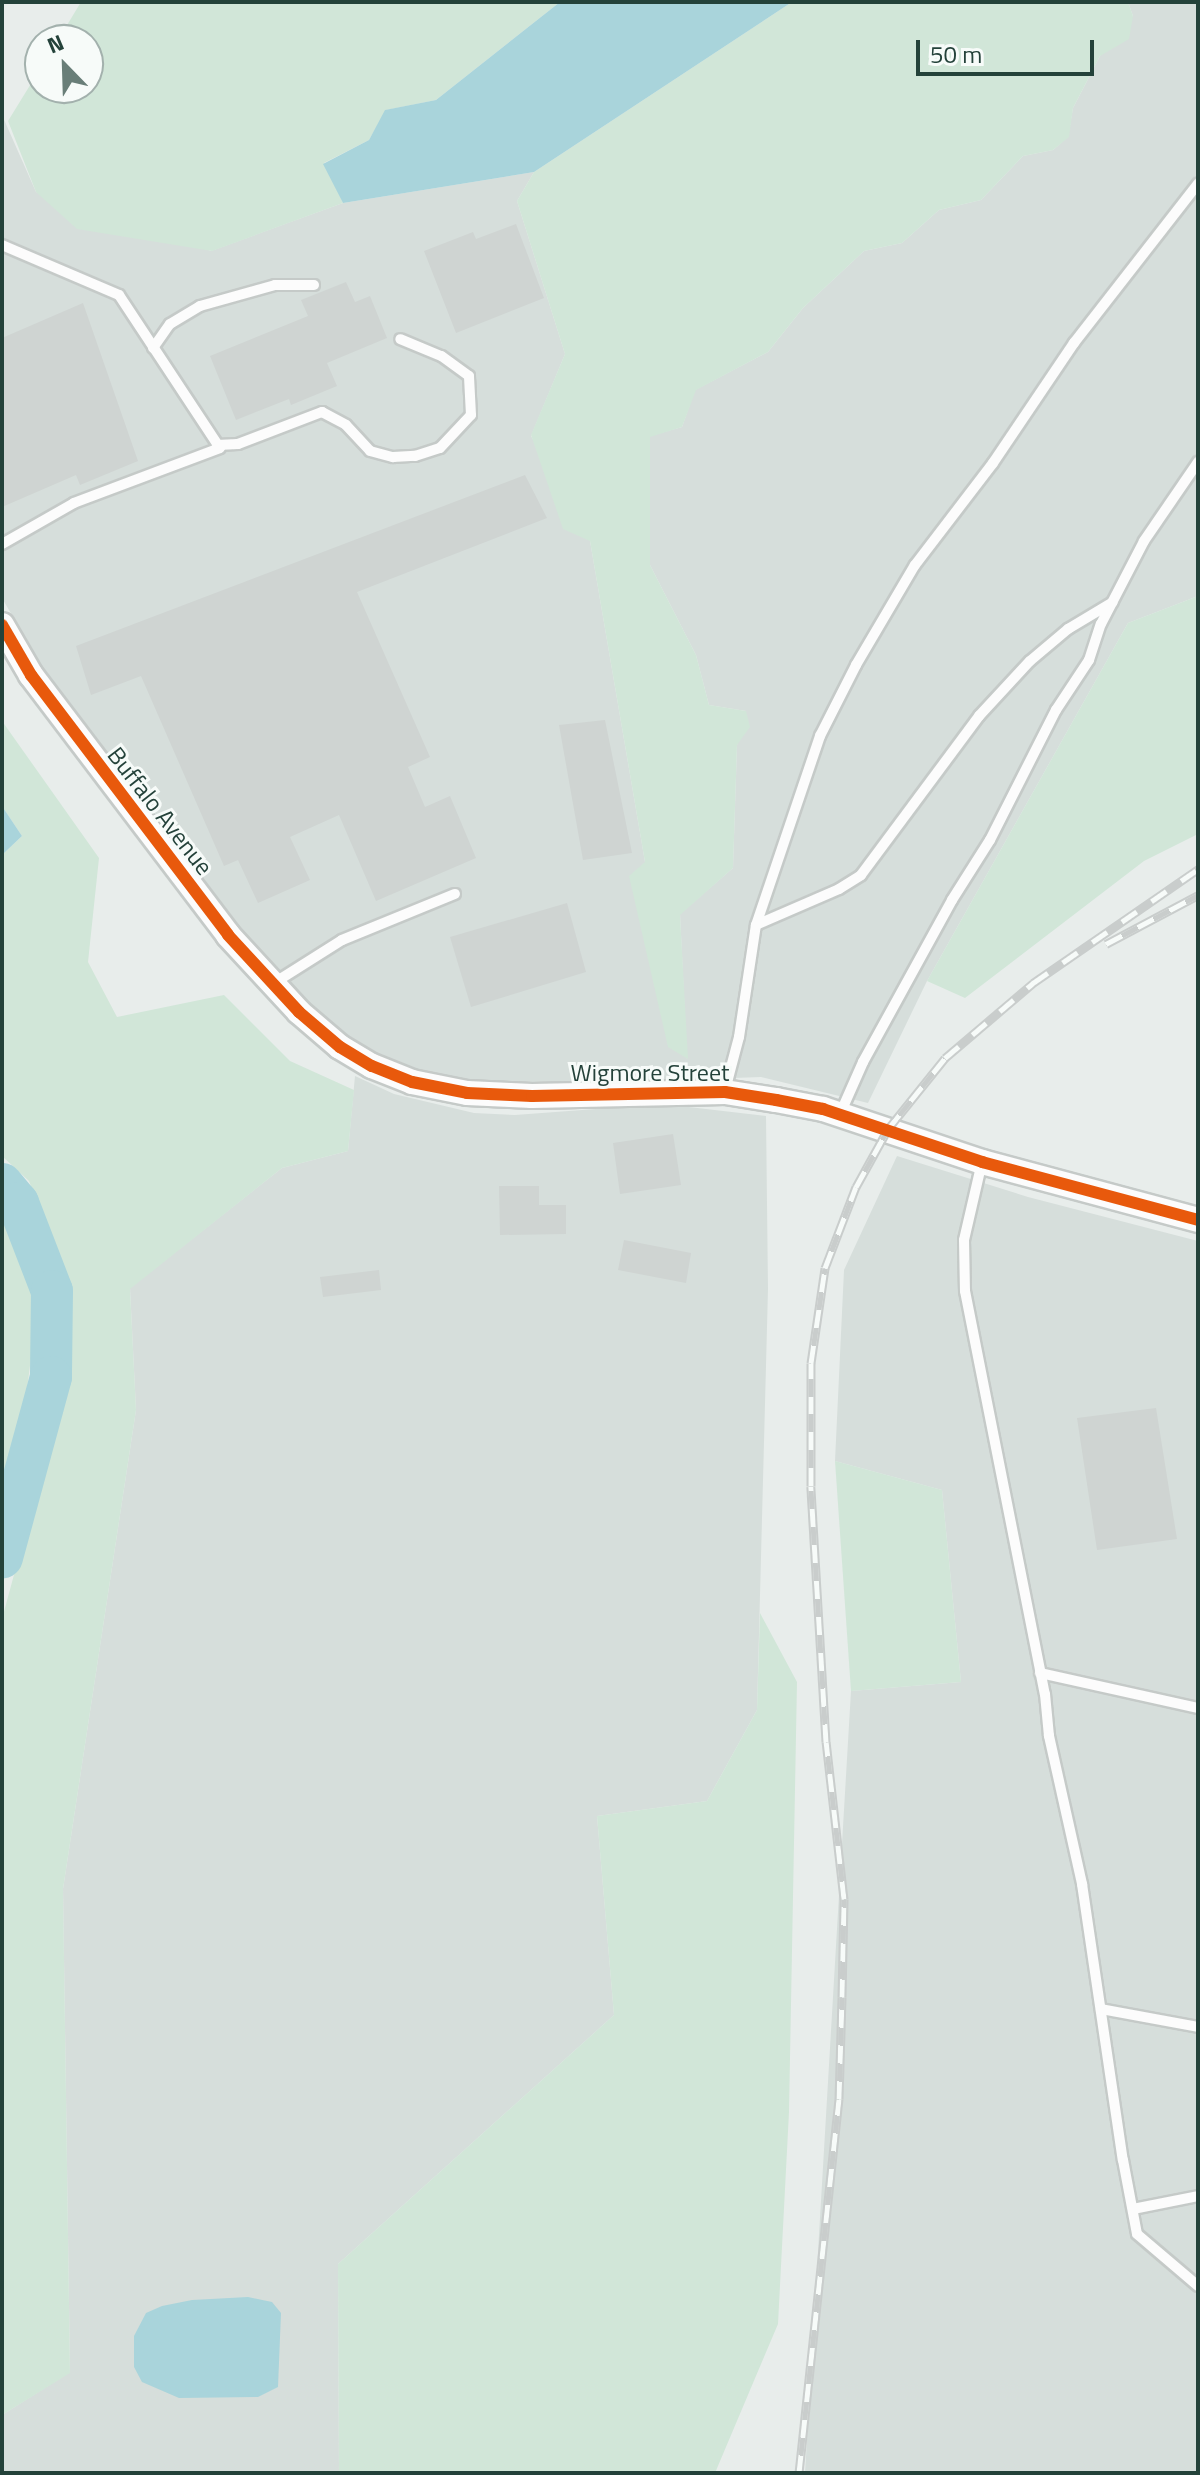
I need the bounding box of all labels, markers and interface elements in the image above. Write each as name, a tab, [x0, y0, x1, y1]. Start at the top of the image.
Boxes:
north arrow	[24, 24, 104, 104]
scale bar	[920, 24, 1098, 74]
text: N	[42, 25, 69, 62]
text: 50 m	[930, 36, 982, 72]
street label: Buffalo Avenue	[101, 741, 219, 881]
street label: Wigmore Street	[571, 1059, 729, 1087]

